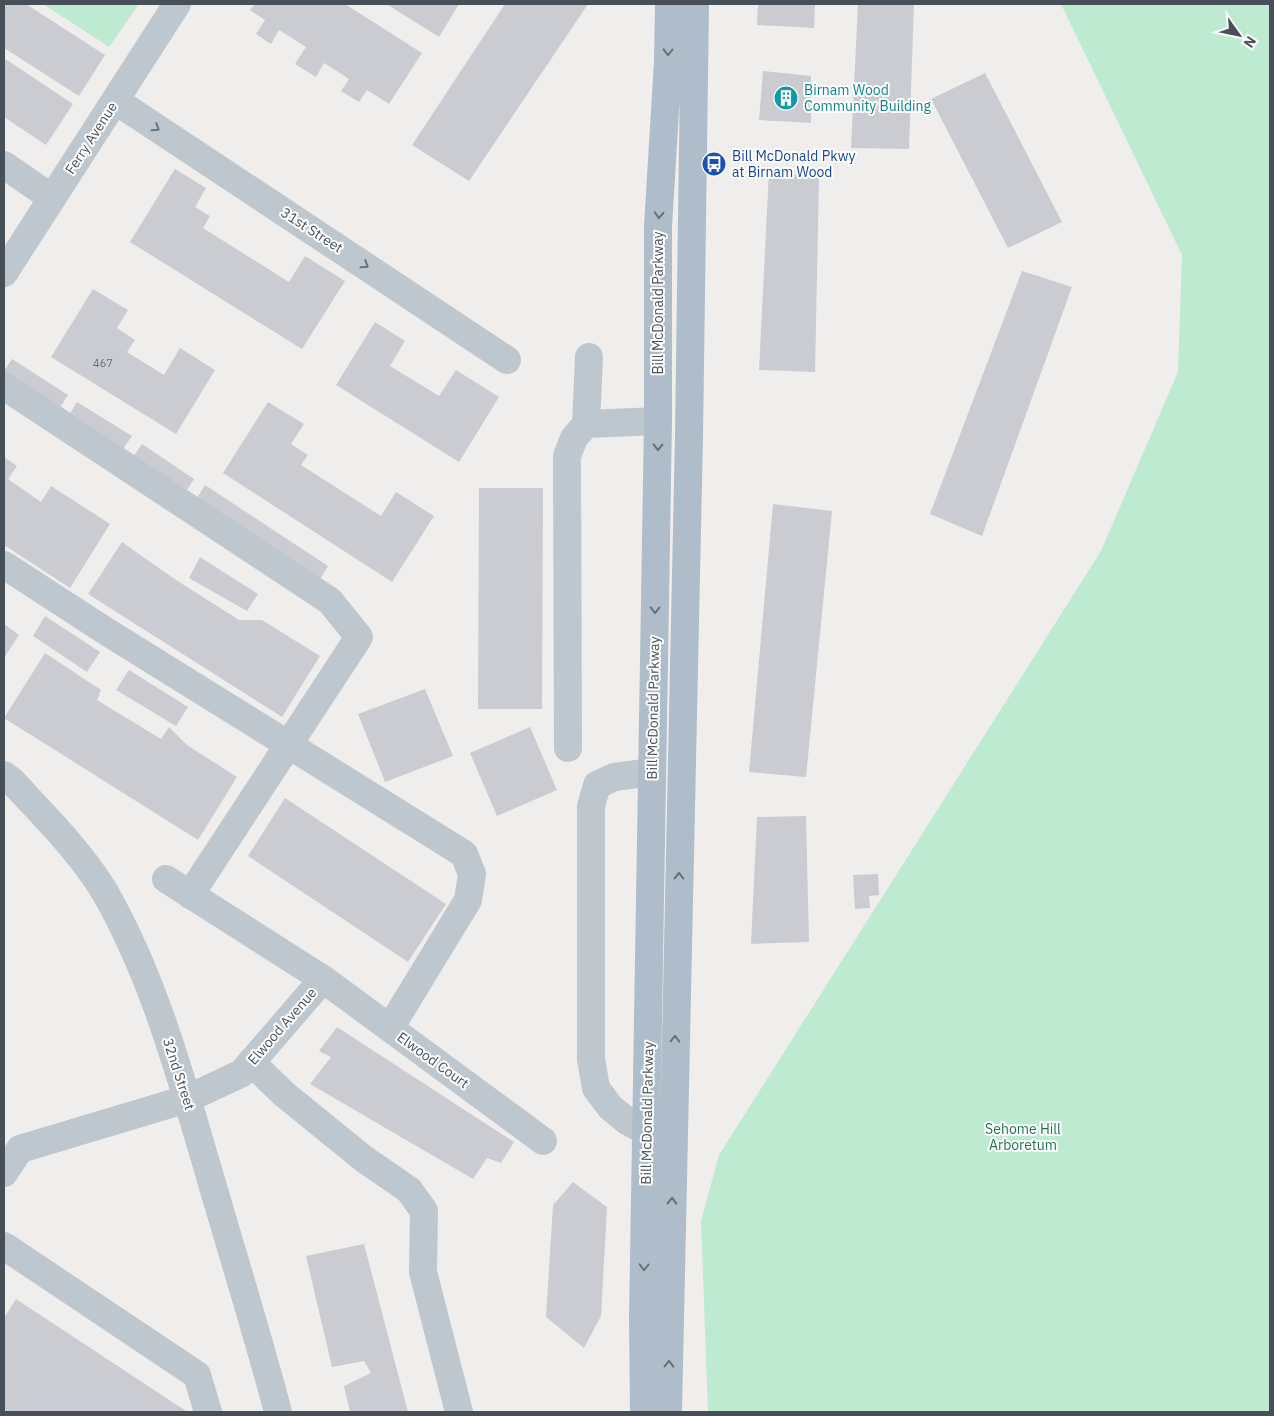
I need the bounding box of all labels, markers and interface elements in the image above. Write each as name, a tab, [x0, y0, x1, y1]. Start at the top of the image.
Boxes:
north arrow	[1214, 10, 1264, 60]
text: N	[1240, 33, 1260, 51]
one-way arrow	[663, 49, 673, 57]
place label: Birnam Wood Community Building	[804, 81, 932, 115]
building icon: Birnam Wood Community Building	[773, 85, 799, 111]
street label: Ferry Avenue	[61, 98, 121, 178]
one-way arrow	[151, 122, 160, 131]
place label: Bill McDonald Pkwy at Birnam Wood	[732, 147, 855, 181]
bus stop icon: Bill McDonald Pkwy at Birnam Wood	[701, 151, 727, 177]
street label: 31st Street	[278, 203, 346, 257]
one-way arrow	[653, 211, 664, 219]
street label: Bill McDonald Parkway	[649, 231, 667, 375]
one-way arrow	[360, 259, 369, 269]
house number: 467	[93, 356, 113, 370]
one-way arrow	[652, 443, 663, 451]
one-way arrow	[650, 606, 660, 614]
street label: Bill McDonald Parkway	[643, 636, 663, 780]
one-way arrow	[673, 872, 684, 880]
street label: Elwood Avenue	[244, 983, 321, 1068]
street label: Elwood Court	[394, 1028, 472, 1092]
one-way arrow	[670, 1034, 680, 1042]
street label: 32nd Street	[159, 1036, 199, 1112]
street label: Bill McDonald Parkway	[637, 1041, 657, 1185]
park label: Sehome Hill Arboretum	[985, 1120, 1061, 1154]
one-way arrow	[667, 1197, 677, 1204]
one-way arrow	[639, 1264, 649, 1272]
one-way arrow	[664, 1359, 674, 1367]

